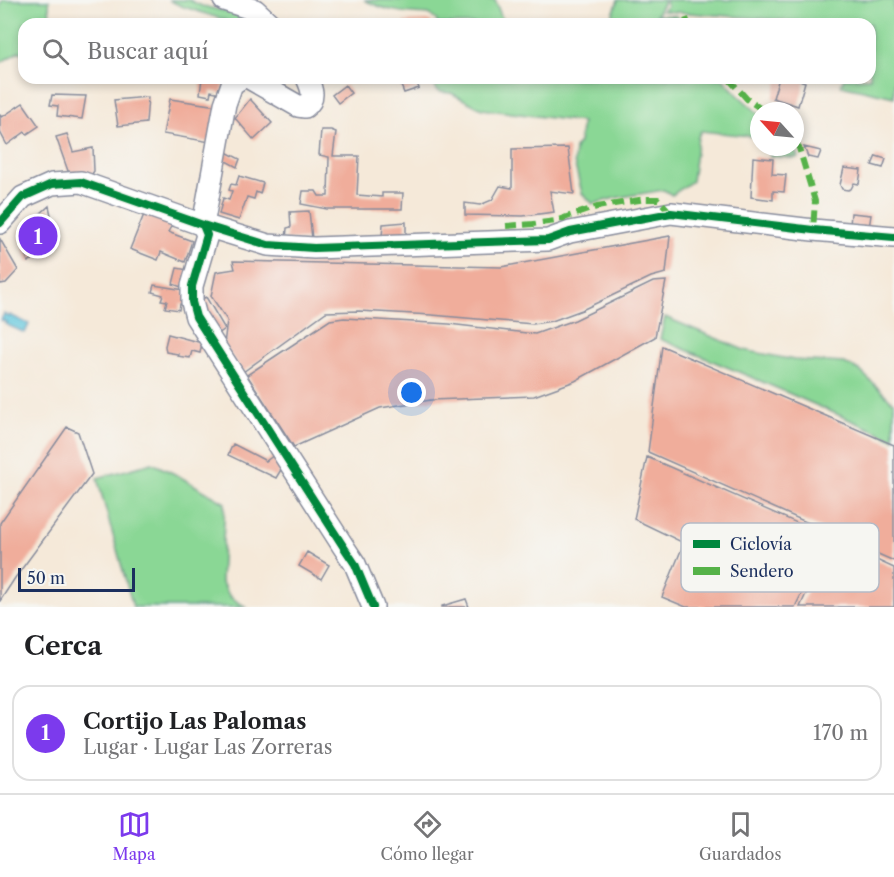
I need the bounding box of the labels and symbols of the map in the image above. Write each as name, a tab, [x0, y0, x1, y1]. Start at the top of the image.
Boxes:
north arrow	[750, 102, 804, 156]
pin: 1	[18, 214, 57, 258]
your location	[397, 378, 426, 407]
legend	[681, 523, 879, 592]
text: Ciclovía	[730, 534, 792, 554]
text: Sendero	[730, 561, 794, 581]
scale bar	[18, 565, 135, 592]

